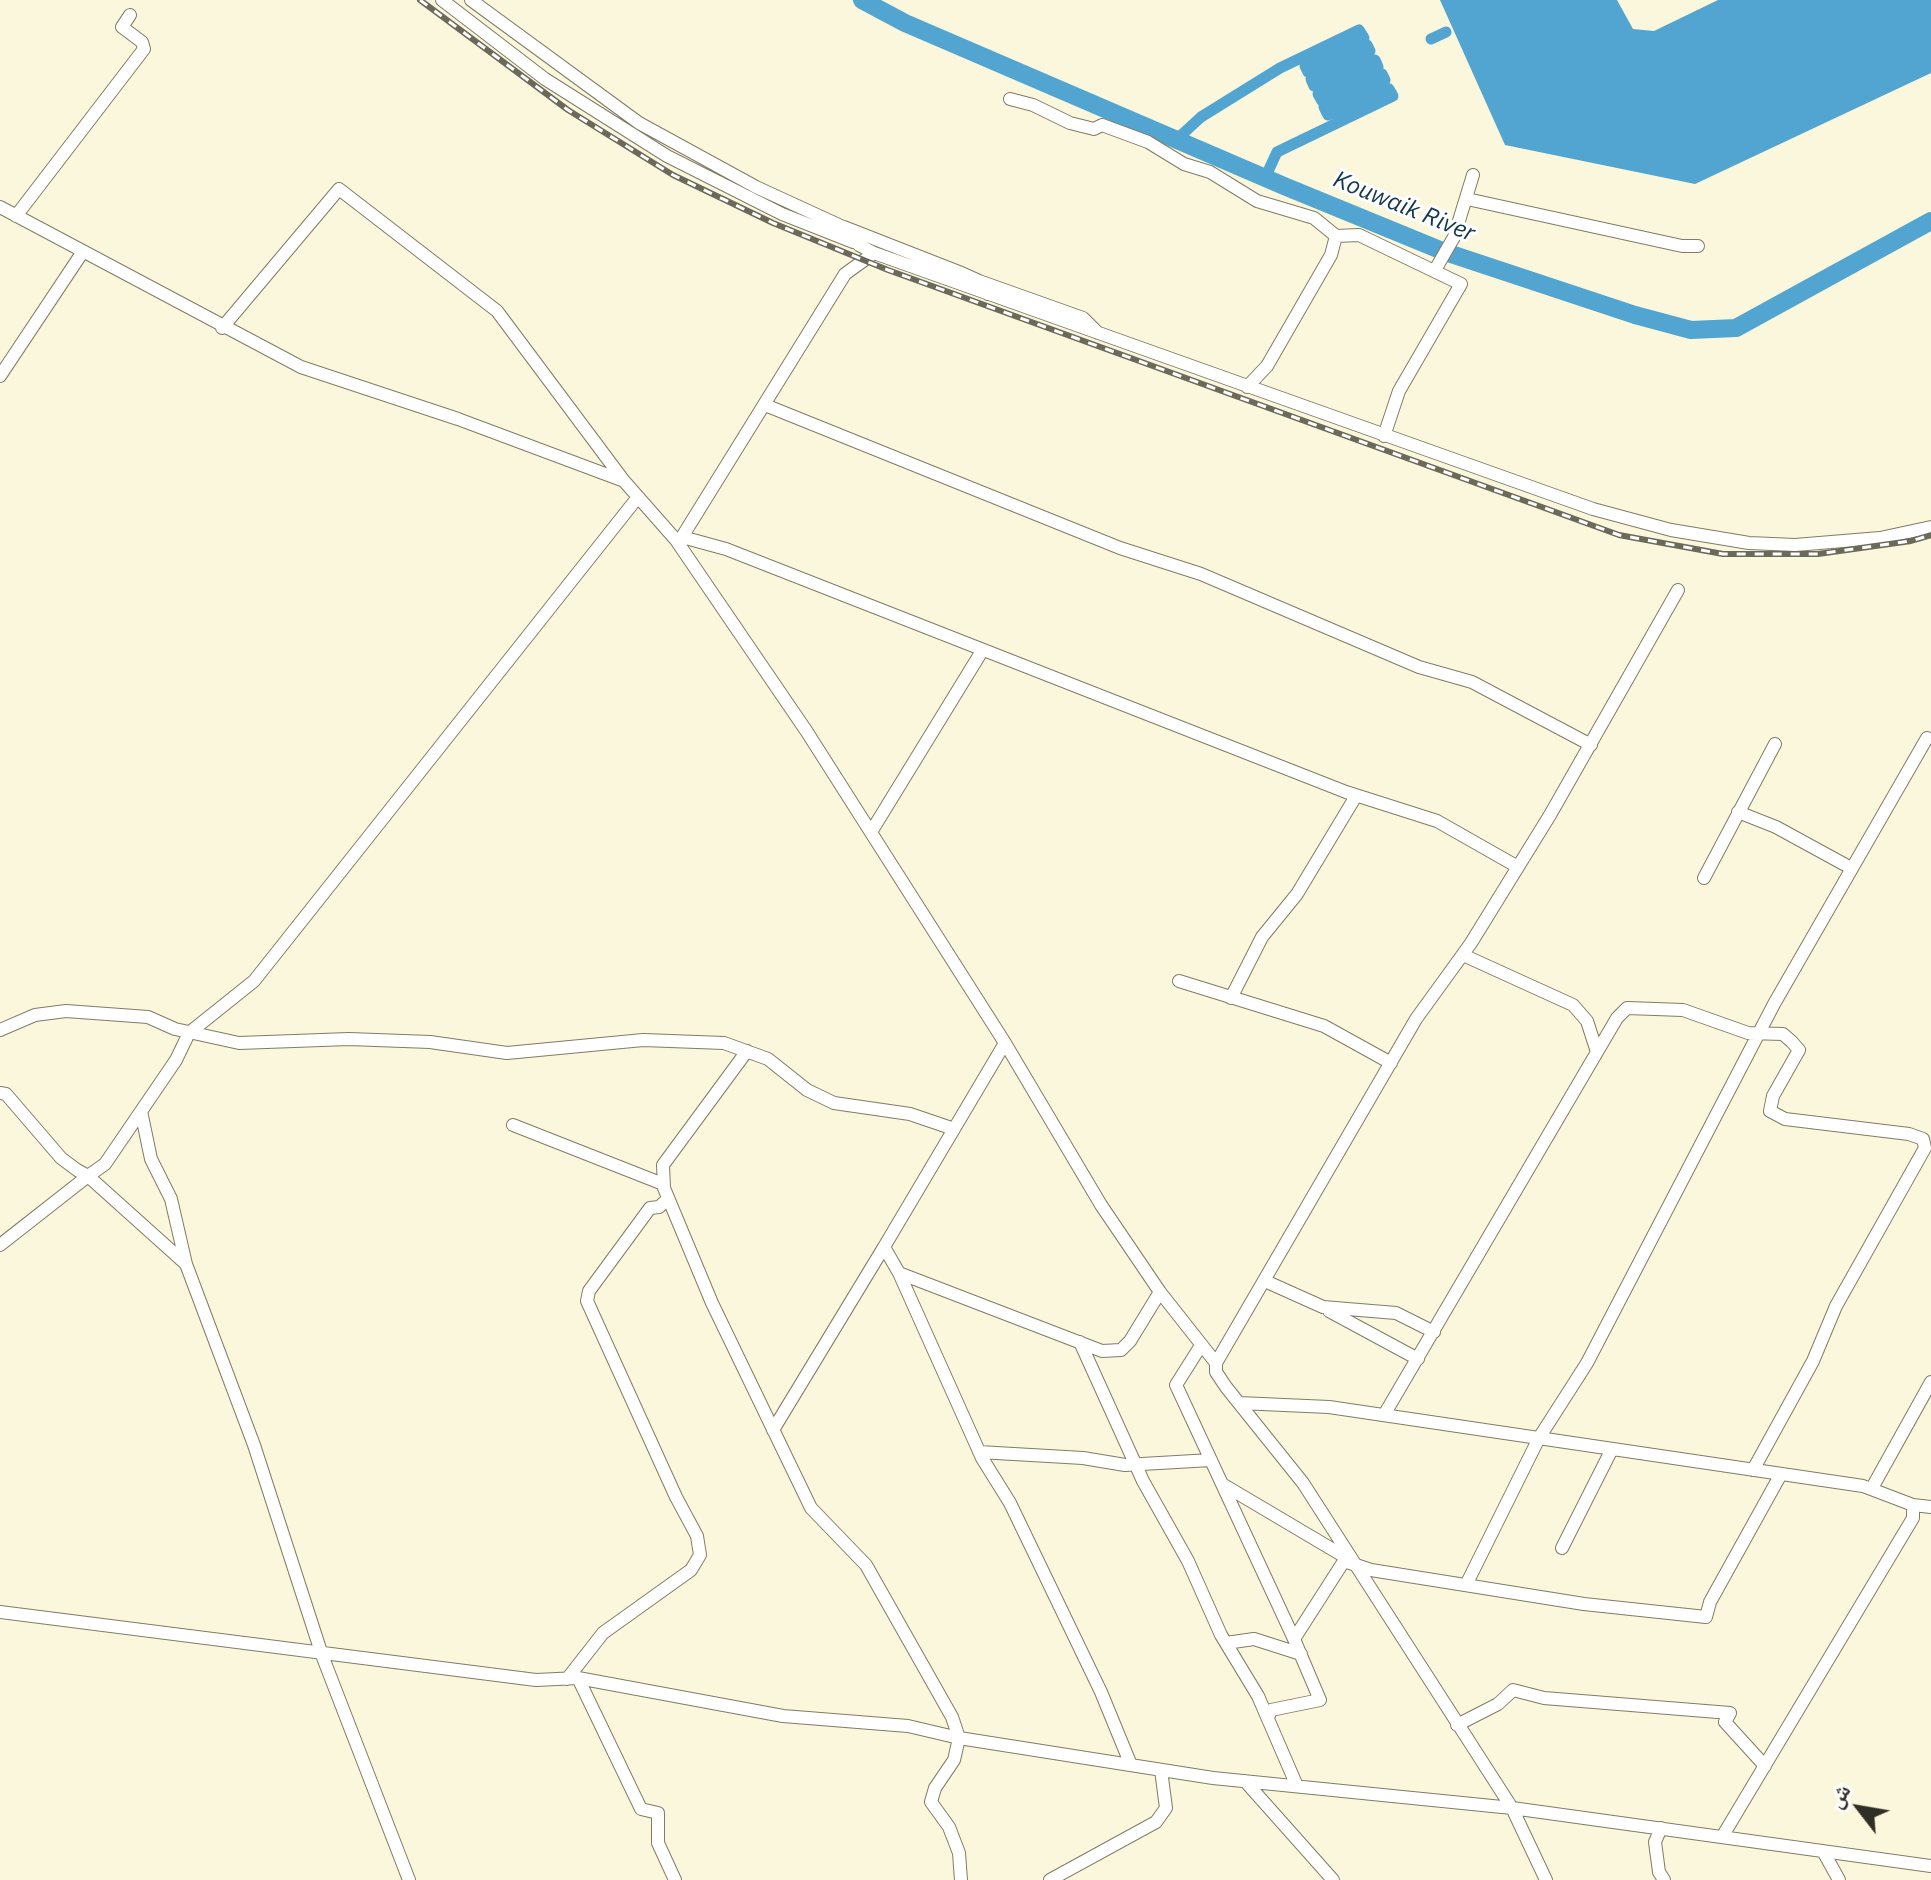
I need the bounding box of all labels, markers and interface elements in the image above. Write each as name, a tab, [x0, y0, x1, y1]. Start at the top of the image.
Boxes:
water label: Kouwaik River	[1329, 166, 1479, 248]
north arrow	[1819, 1768, 1899, 1848]
text: ش	[1820, 1778, 1856, 1813]

